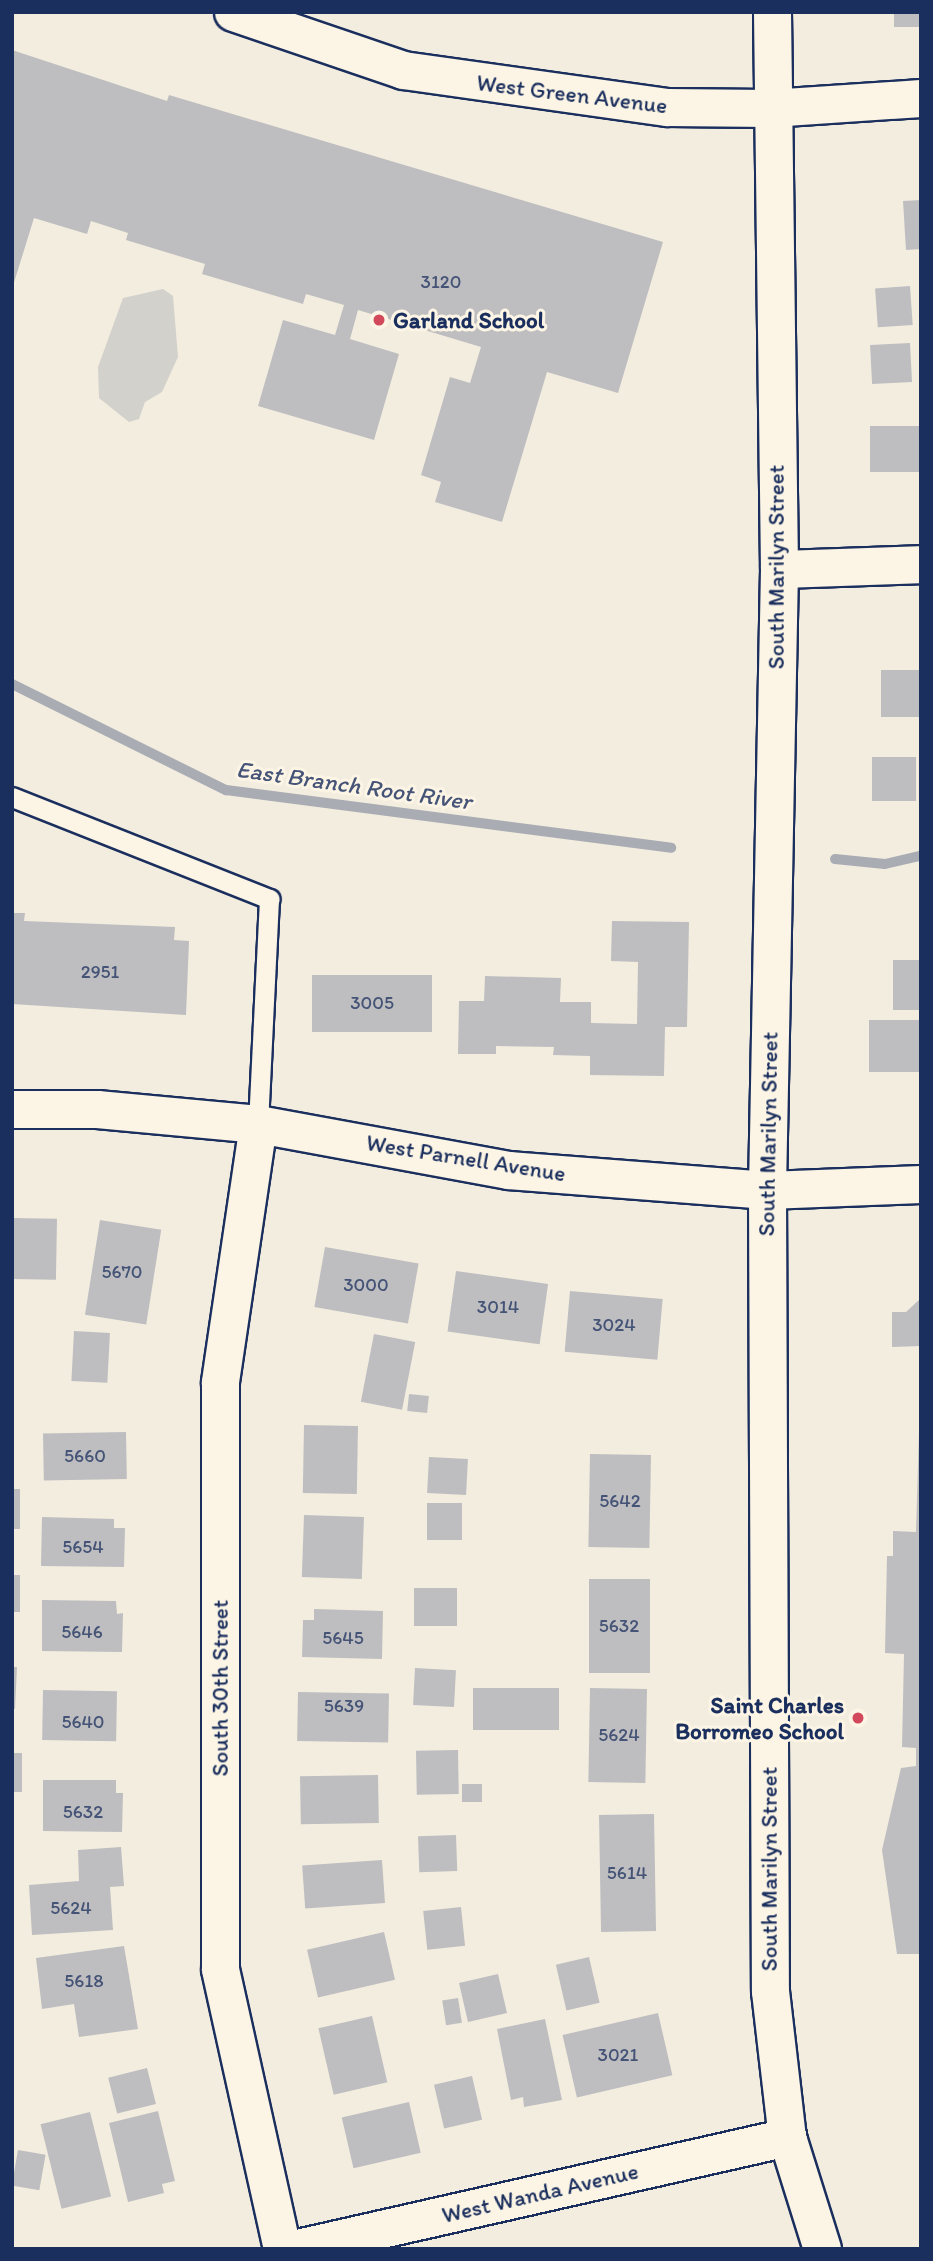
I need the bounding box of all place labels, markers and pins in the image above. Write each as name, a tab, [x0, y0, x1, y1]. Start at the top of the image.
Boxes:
place label: Garland School	[393, 306, 544, 334]
marker: Garland School	[371, 312, 387, 328]
place label: Saint Charles Borromeo School	[675, 1691, 844, 1745]
marker: Saint Charles Borromeo School	[850, 1710, 866, 1726]

